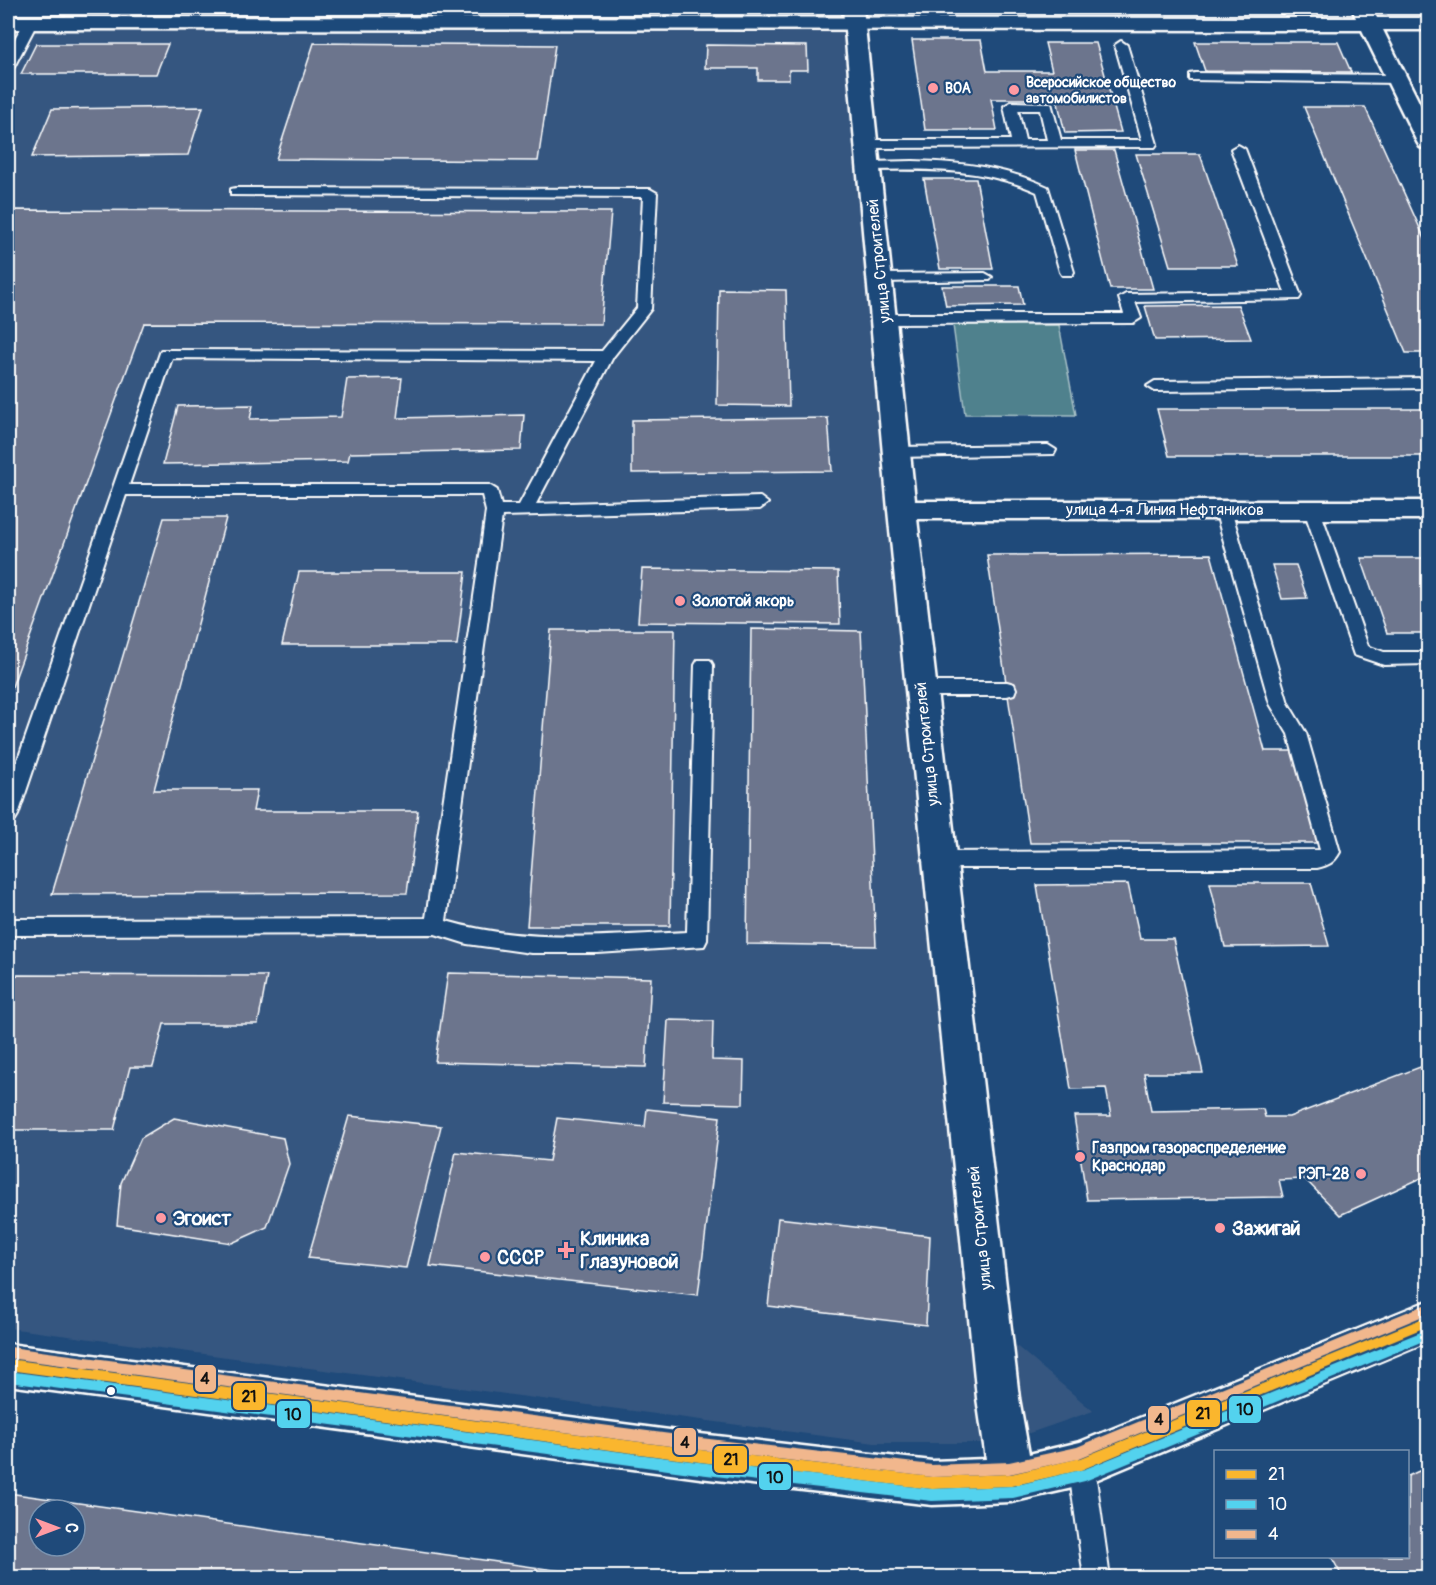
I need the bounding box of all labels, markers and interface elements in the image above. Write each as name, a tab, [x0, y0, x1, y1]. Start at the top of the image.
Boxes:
place label: Всеросийское общество автомобилистов	[1026, 74, 1176, 107]
place label: ВОА	[945, 80, 971, 97]
marker: ВОА	[926, 81, 940, 95]
marker: Всеросийское общество автомобилистов	[1007, 83, 1021, 97]
street label: улица Строителей	[863, 198, 896, 325]
street label: улица 4-я Линия Нефтяников	[1065, 500, 1264, 520]
place label: Золотой якорь	[692, 591, 794, 611]
marker: Золотой якорь	[673, 594, 687, 608]
street label: улица Строителей	[911, 681, 944, 808]
place label: Газпром газораспределение Краснодар	[1092, 1138, 1287, 1176]
marker: Газпром газораспределение Краснодар	[1073, 1150, 1087, 1164]
place label: РЭП-28	[1298, 1164, 1349, 1184]
street label: улица Строителей	[964, 1165, 997, 1292]
marker: РЭП-28	[1354, 1167, 1368, 1181]
place label: Эгоист	[173, 1206, 232, 1231]
marker: Эгоист	[154, 1211, 168, 1225]
place label: Зажигай	[1232, 1216, 1301, 1241]
marker: Зажигай	[1213, 1221, 1227, 1235]
place label: Клиника Глазуновой	[580, 1226, 678, 1274]
marker: Клиника Глазуновой	[557, 1241, 575, 1259]
place label: СССР	[497, 1245, 545, 1270]
marker: СССР	[478, 1250, 492, 1264]
line badge: 4	[194, 1364, 217, 1393]
text: 4	[200, 1369, 210, 1389]
line badge: 21	[232, 1382, 266, 1411]
unlabelled marker	[105, 1385, 117, 1397]
text: 21	[241, 1387, 257, 1407]
line badge: 10	[1228, 1395, 1262, 1424]
line badge: 21	[1186, 1399, 1221, 1428]
line badge: 10	[276, 1400, 311, 1429]
text: 10	[1236, 1400, 1254, 1420]
text: 21	[1195, 1404, 1211, 1424]
text: 10	[284, 1405, 302, 1425]
line badge: 4	[1147, 1405, 1170, 1434]
text: 4	[1154, 1410, 1164, 1430]
line badge: 4	[673, 1427, 697, 1456]
text: 4	[680, 1433, 690, 1453]
line badge: 21	[713, 1445, 748, 1474]
text: 21	[723, 1450, 739, 1470]
legend	[1214, 1450, 1409, 1558]
line badge: 10	[758, 1463, 792, 1491]
text: 21	[1268, 1463, 1285, 1486]
text: 10	[766, 1468, 784, 1488]
text: 10	[1268, 1493, 1287, 1516]
north arrow	[27, 1498, 87, 1558]
text: С	[61, 1523, 81, 1533]
text: 4	[1268, 1523, 1279, 1546]

